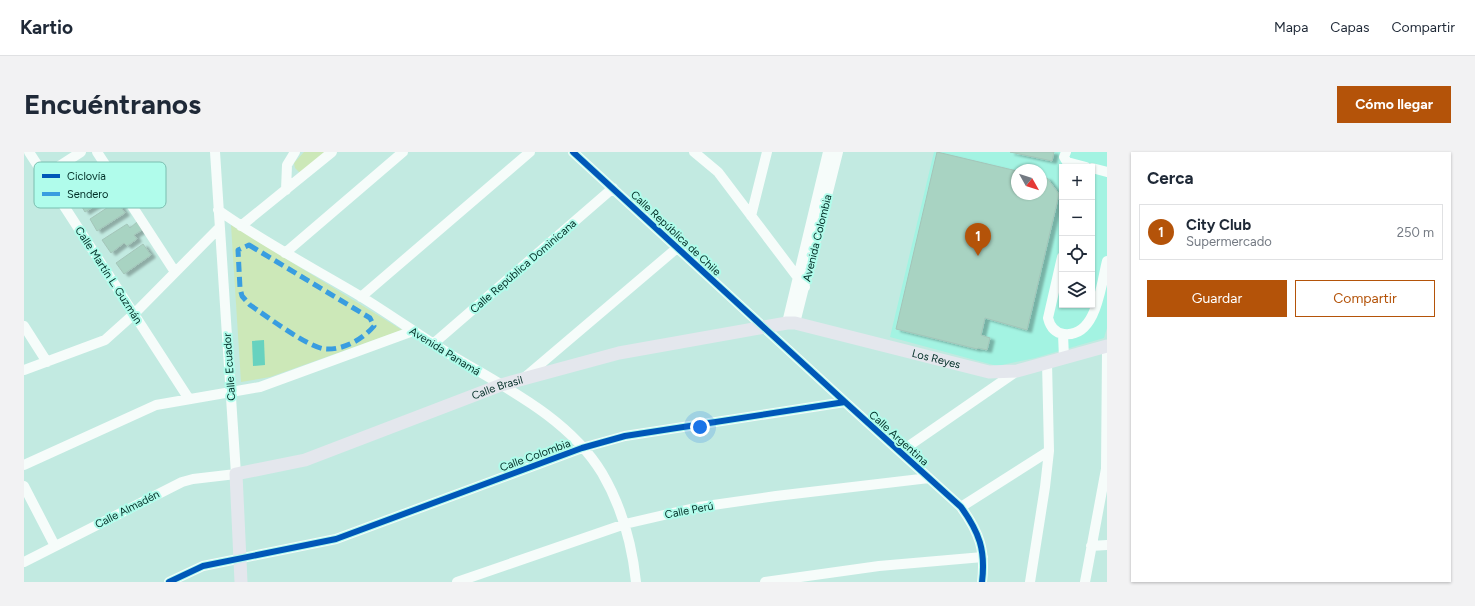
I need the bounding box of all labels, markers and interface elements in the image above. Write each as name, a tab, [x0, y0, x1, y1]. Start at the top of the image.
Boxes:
text: Kartio	[20, 16, 73, 39]
text: Mapa	[1274, 19, 1308, 36]
text: Capas	[1330, 19, 1369, 36]
text: Compartir	[1391, 19, 1455, 36]
button: Cómo llegar	[1337, 86, 1451, 123]
text: Encuéntranos	[24, 87, 201, 121]
legend	[34, 162, 166, 208]
north arrow	[1011, 164, 1047, 200]
map controls	[1059, 164, 1095, 308]
button: +	[1059, 164, 1095, 200]
text: Cerca	[1147, 168, 1194, 188]
text: Ciclovía	[67, 170, 106, 183]
text: Sendero	[67, 188, 108, 201]
street label: Calle República de Chile	[628, 188, 723, 279]
street label: Avenida Colombia	[800, 193, 835, 283]
button: −	[1059, 200, 1095, 236]
text: City Club	[1186, 216, 1251, 234]
street label: Calle República Dominicana	[468, 217, 579, 316]
pin: 1	[965, 223, 991, 256]
street label: Calle Martín L. Guzmán	[72, 224, 145, 326]
text: 1	[1158, 225, 1164, 240]
text: 250 m	[1397, 225, 1434, 240]
text: Supermercado	[1186, 234, 1272, 249]
button: locate	[1059, 236, 1095, 272]
button: layers	[1059, 272, 1095, 308]
button: Guardar	[1147, 280, 1287, 317]
button: Compartir	[1295, 280, 1435, 317]
street label: Avenida Panamá	[407, 324, 483, 378]
street label: Calle Ecuador	[221, 332, 238, 401]
street label: Los Reyes	[911, 347, 962, 372]
street label: Calle Brasil	[470, 373, 524, 403]
street label: Calle Argentina	[866, 408, 931, 468]
your location	[690, 417, 710, 437]
street label: Calle Colombia	[498, 437, 572, 474]
street label: Calle Almadén	[93, 488, 162, 531]
street label: Calle Perú	[664, 499, 715, 522]

